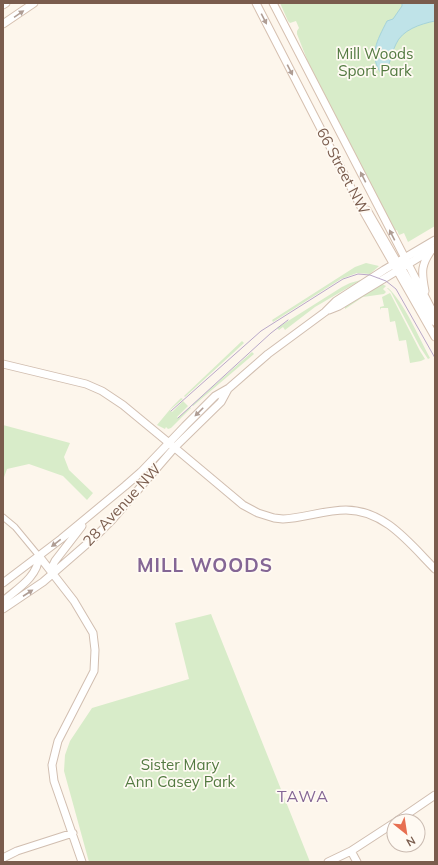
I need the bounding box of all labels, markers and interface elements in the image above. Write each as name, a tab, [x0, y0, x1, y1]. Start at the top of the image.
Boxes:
one-way arrow	[13, 10, 24, 17]
one-way arrow	[261, 14, 267, 25]
park label: Mill Woods Sport Park	[337, 44, 413, 80]
one-way arrow	[287, 65, 294, 76]
street label: 66 Street NW	[313, 124, 374, 218]
one-way arrow	[360, 171, 366, 183]
one-way arrow	[389, 229, 396, 240]
one-way arrow	[194, 407, 204, 417]
street label: 28 Avenue NW	[79, 459, 165, 550]
one-way arrow	[51, 538, 62, 547]
district label: MILL WOODS	[137, 553, 273, 577]
one-way arrow	[23, 589, 34, 597]
park label: Sister Mary Ann Casey Park	[125, 755, 236, 791]
district label: TAWA	[277, 786, 329, 806]
north arrow	[386, 813, 426, 853]
text: N	[404, 834, 418, 850]

